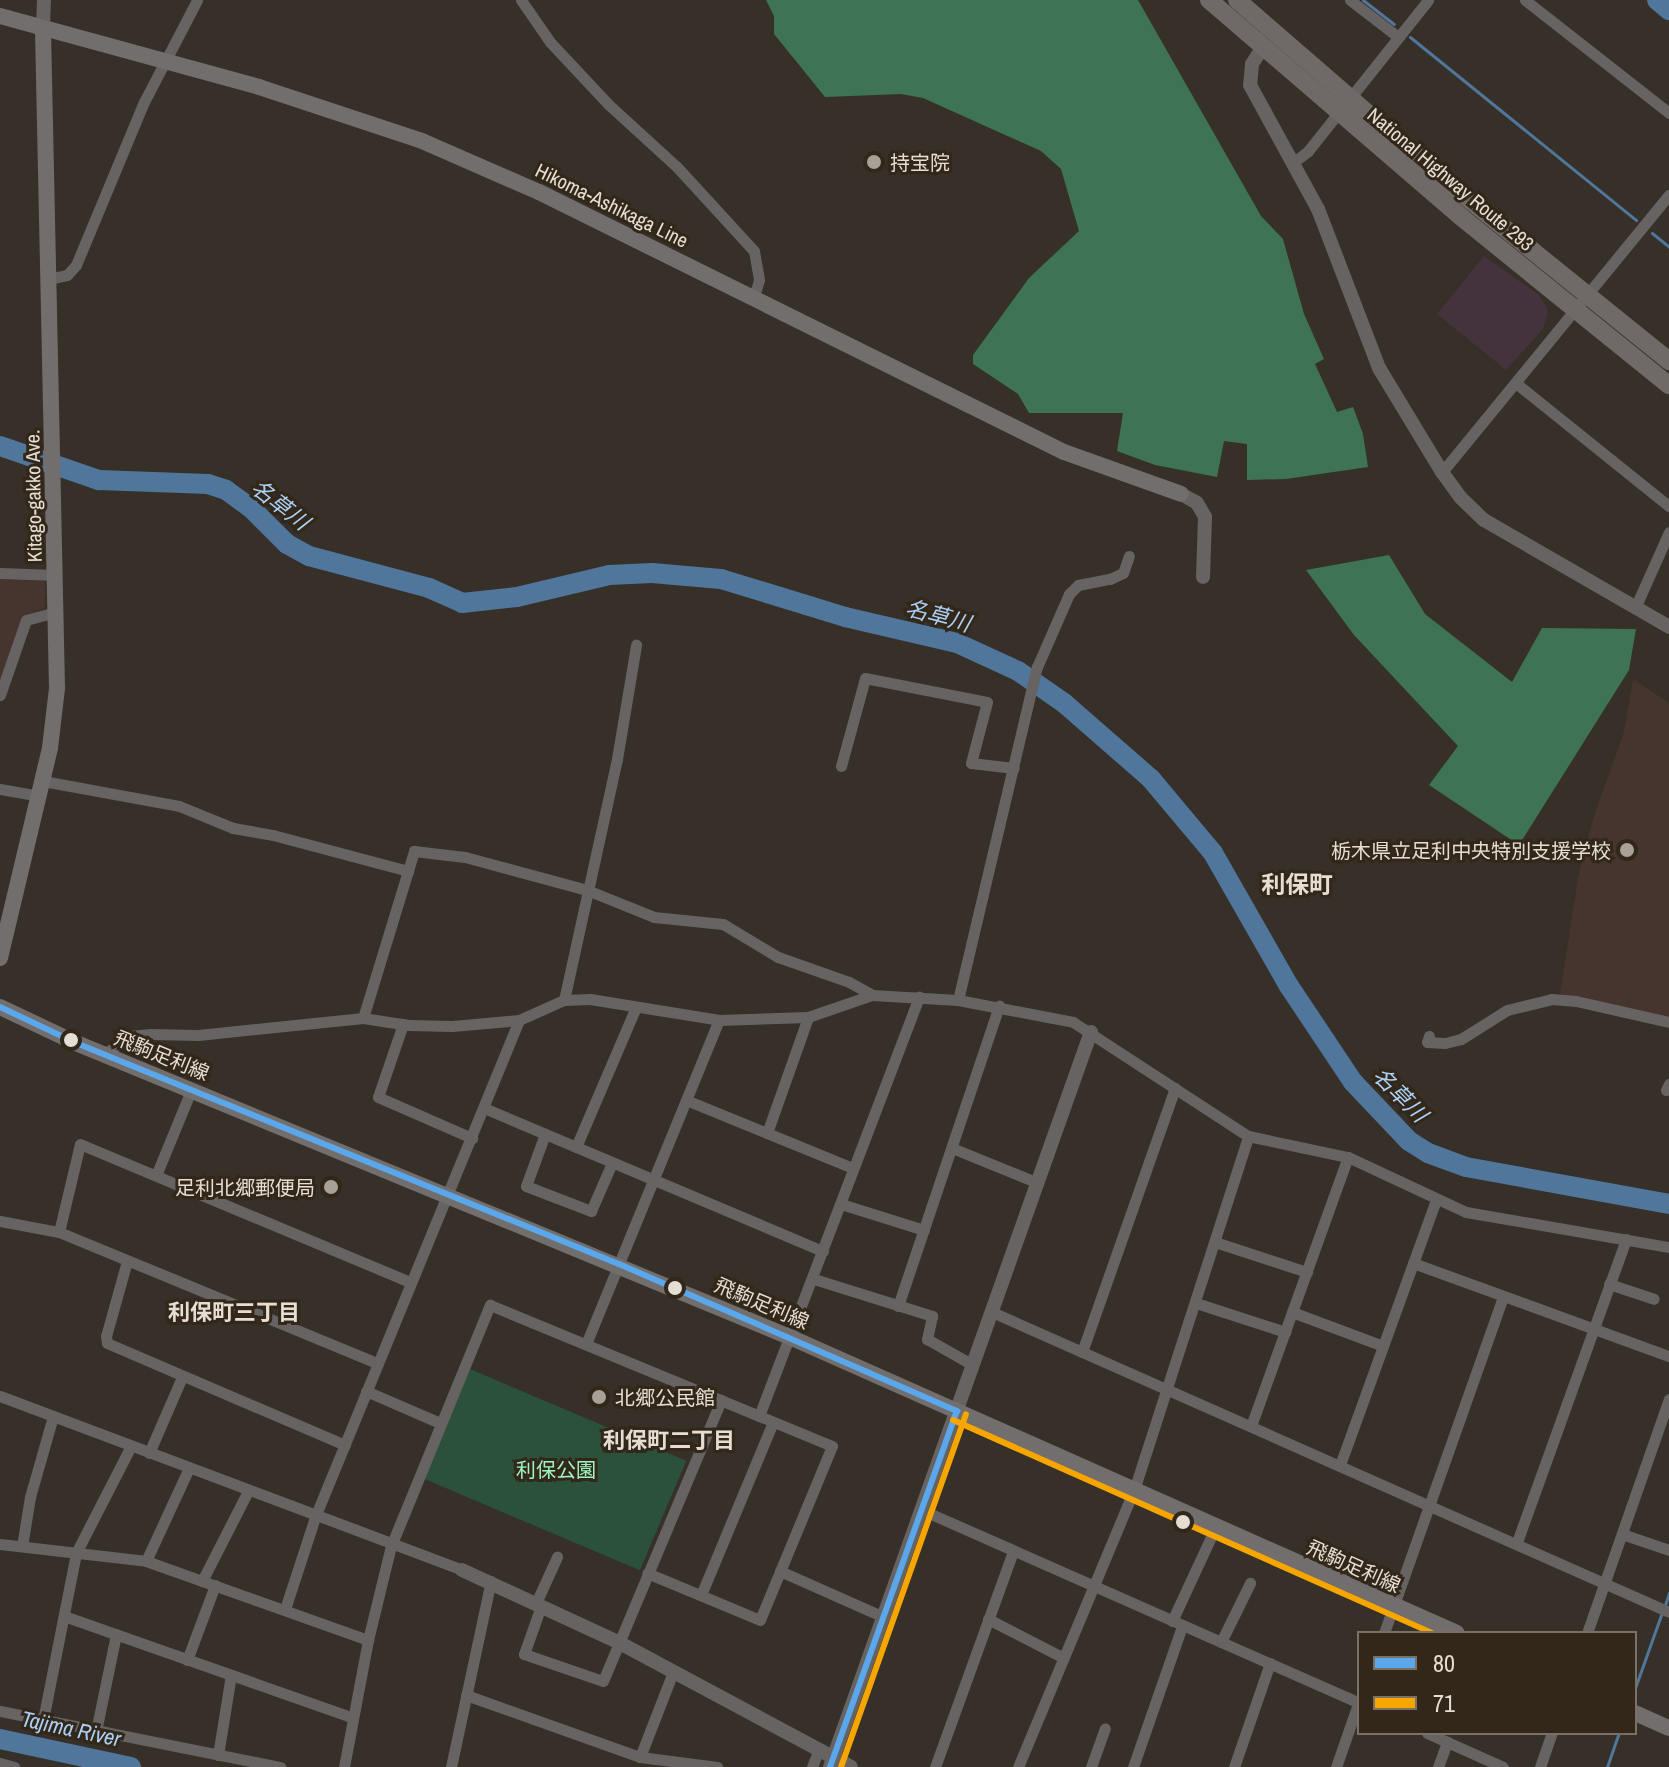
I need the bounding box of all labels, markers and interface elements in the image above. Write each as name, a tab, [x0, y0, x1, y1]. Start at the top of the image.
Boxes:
street label: National Highway Route 293	[1363, 102, 1539, 256]
place label: 持宝院	[890, 150, 950, 174]
marker: 持宝院	[865, 153, 883, 171]
street label: Hikoma-Ashikaga Line	[532, 158, 692, 252]
street label: Kitago-gakko Ave.	[20, 429, 46, 563]
water label: 名草川	[246, 474, 314, 536]
water label: 名草川	[903, 595, 973, 637]
place label: 栃木県立足利中央特別支援学校	[1331, 838, 1611, 862]
marker: 栃木県立足利中央特別支援学校	[1618, 841, 1636, 859]
district label: 利保町	[1261, 871, 1333, 899]
street label: 飛駒足利線	[111, 1025, 213, 1085]
unlabelled marker	[63, 1032, 79, 1048]
water label: 名草川	[1367, 1062, 1433, 1128]
place label: 足利北郷郵便局	[175, 1175, 315, 1199]
marker: 足利北郷郵便局	[322, 1178, 340, 1196]
street label: 飛駒足利線	[711, 1272, 813, 1334]
unlabelled marker	[667, 1280, 683, 1296]
district label: 利保町三丁目	[168, 1300, 300, 1326]
place label: 北郷公民館	[615, 1385, 715, 1409]
marker: 北郷公民館	[590, 1388, 608, 1406]
district label: 利保町二丁目	[603, 1428, 735, 1454]
park label: 利保公園	[516, 1457, 596, 1481]
unlabelled marker	[1175, 1514, 1191, 1530]
street label: 飛駒足利線	[1303, 1535, 1405, 1597]
legend	[1357, 1631, 1637, 1735]
text: 80	[1433, 1647, 1455, 1679]
text: 71	[1433, 1687, 1455, 1719]
water label: Tajima River	[19, 1706, 123, 1752]

